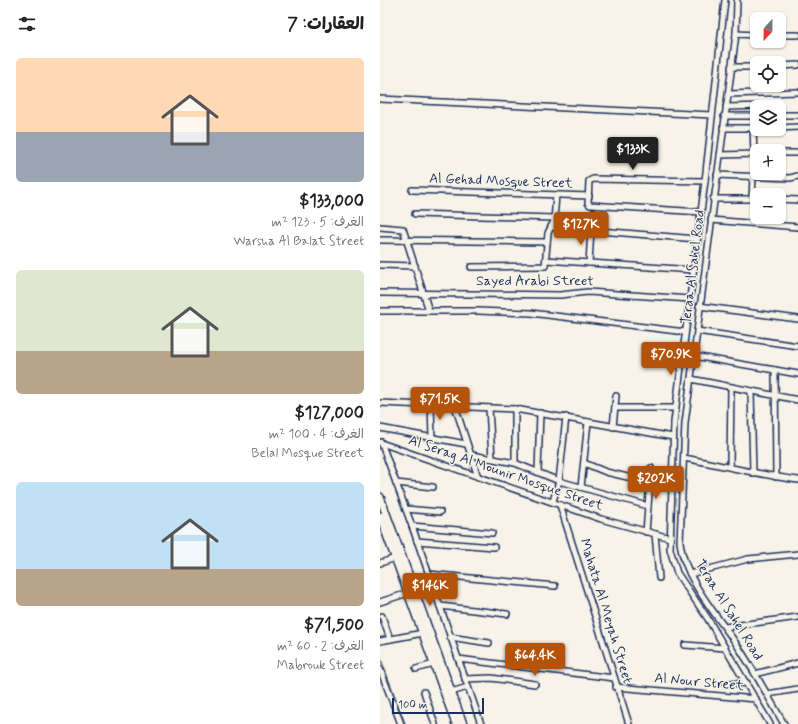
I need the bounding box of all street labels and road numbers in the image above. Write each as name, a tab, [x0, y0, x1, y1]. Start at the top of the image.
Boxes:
street label: Al Gehad Mosque Street	[429, 169, 574, 193]
street label: Teraa Al Sahel Road	[677, 209, 709, 325]
street label: Sayed Arabi Street	[476, 272, 594, 290]
street label: Al Serag Al Mounir Mosque Street	[406, 431, 606, 515]
street label: Mahata Al Meyah Street	[575, 536, 637, 686]
street label: Teraa Al Sahel Road	[691, 556, 767, 664]
street label: Al Nour Street	[653, 669, 745, 695]

